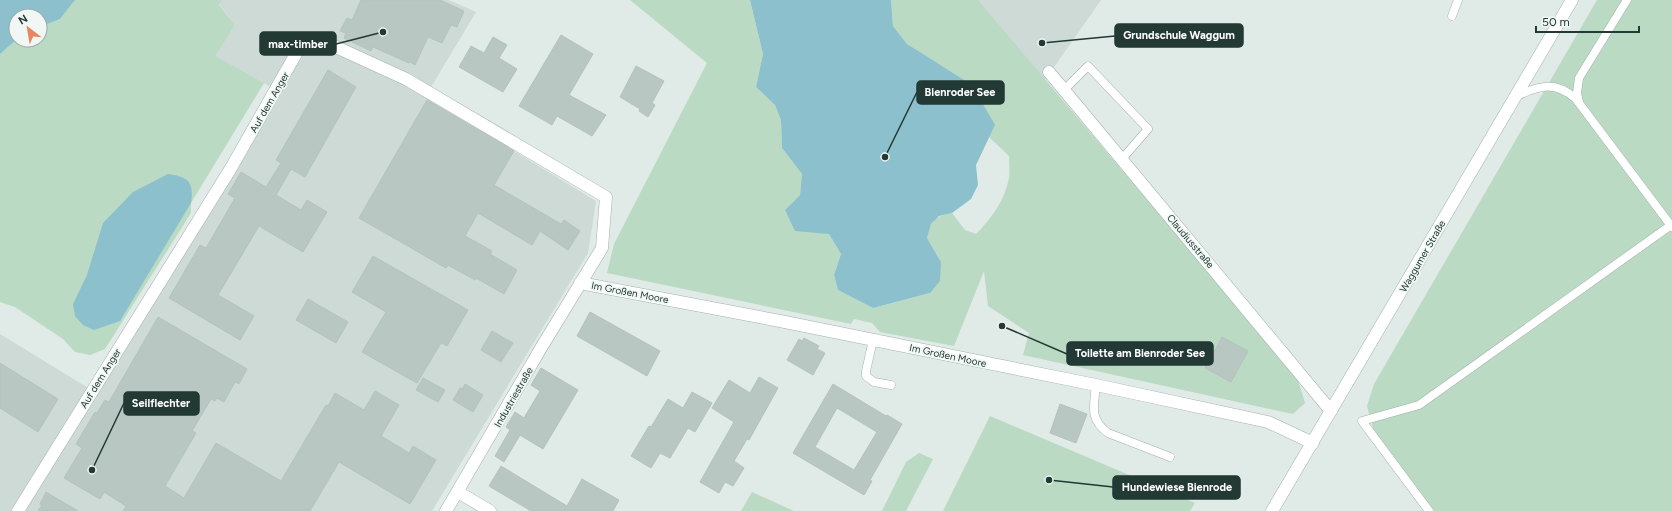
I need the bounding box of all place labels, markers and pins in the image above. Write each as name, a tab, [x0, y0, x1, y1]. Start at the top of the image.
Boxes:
callout: Grundschule Waggum	[1115, 24, 1243, 47]
callout: max-timber	[260, 32, 336, 55]
callout: Bienroder See	[917, 81, 1004, 104]
callout: Toilette am Bienroder See	[1067, 342, 1213, 365]
callout: Seilflechter	[124, 392, 199, 415]
callout: Hundewiese Bienrode	[1113, 476, 1240, 499]

